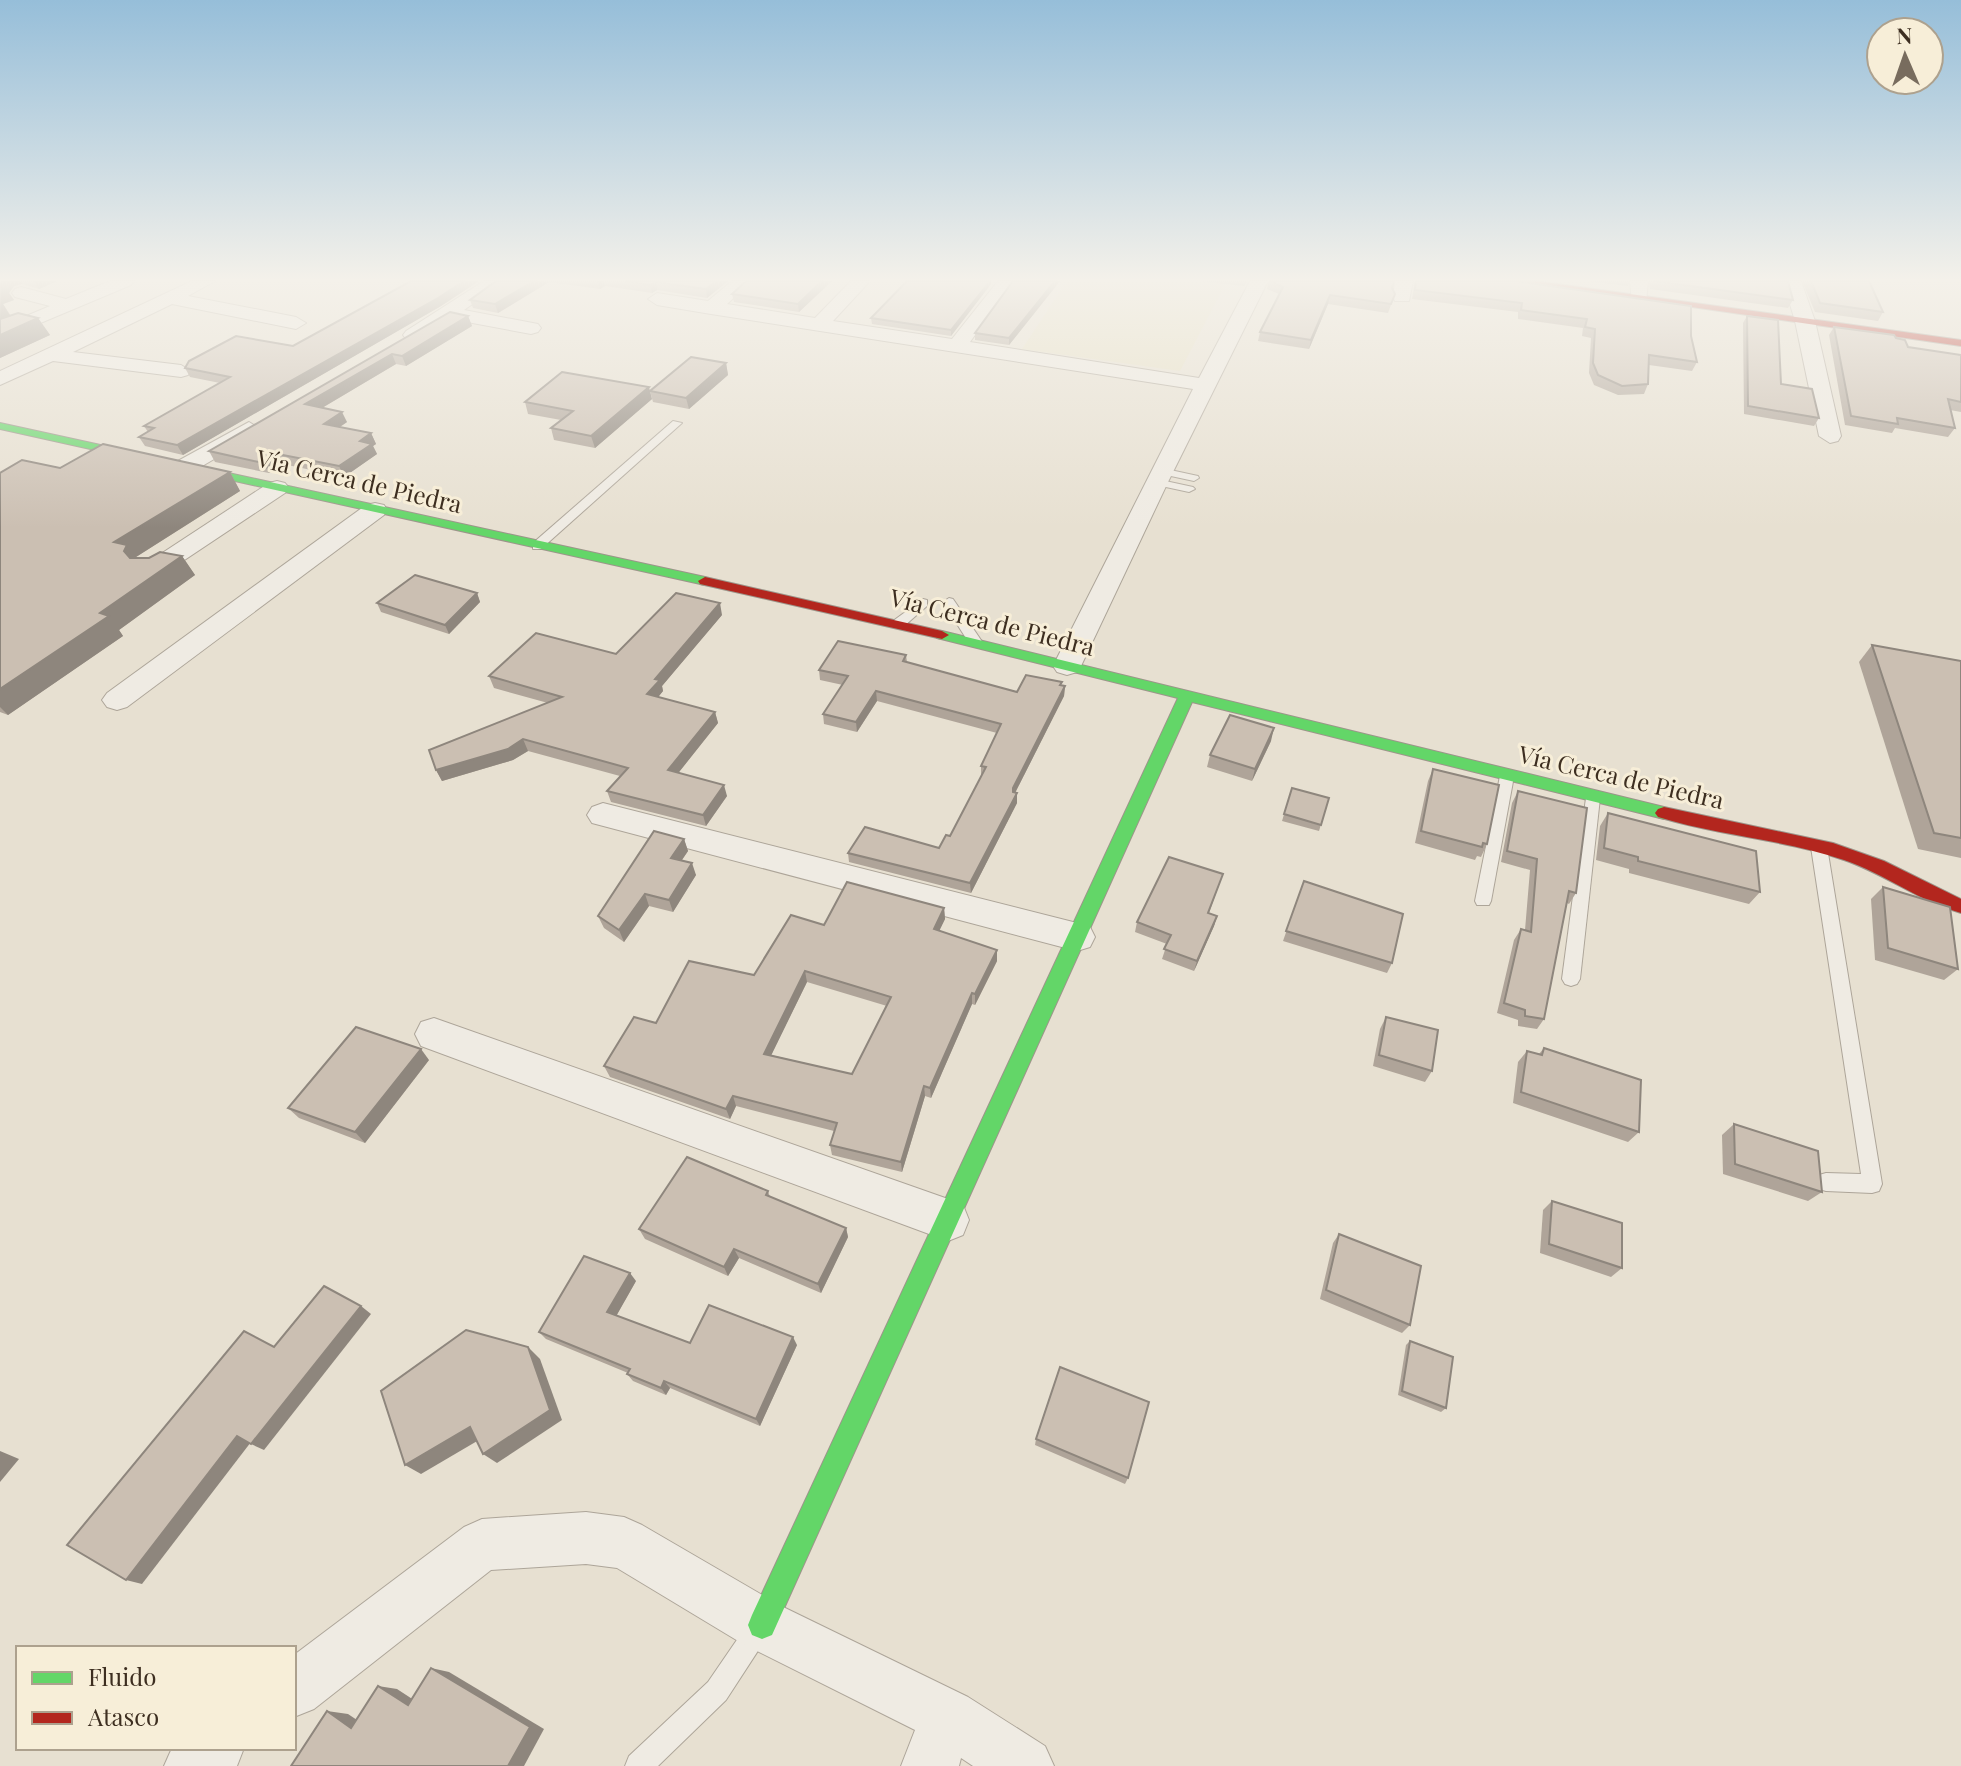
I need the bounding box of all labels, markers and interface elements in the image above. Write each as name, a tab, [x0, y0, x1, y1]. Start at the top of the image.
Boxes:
north arrow	[1865, 16, 1945, 96]
text: N	[1896, 20, 1913, 50]
street label: Vía Cerca de Piedra	[253, 441, 465, 519]
street label: Vía Cerca de Piedra	[886, 580, 1098, 662]
street label: Vía Cerca de Piedra	[1515, 737, 1727, 815]
legend	[16, 1646, 296, 1750]
text: Fluido	[88, 1660, 156, 1692]
text: Atasco	[87, 1700, 159, 1732]

